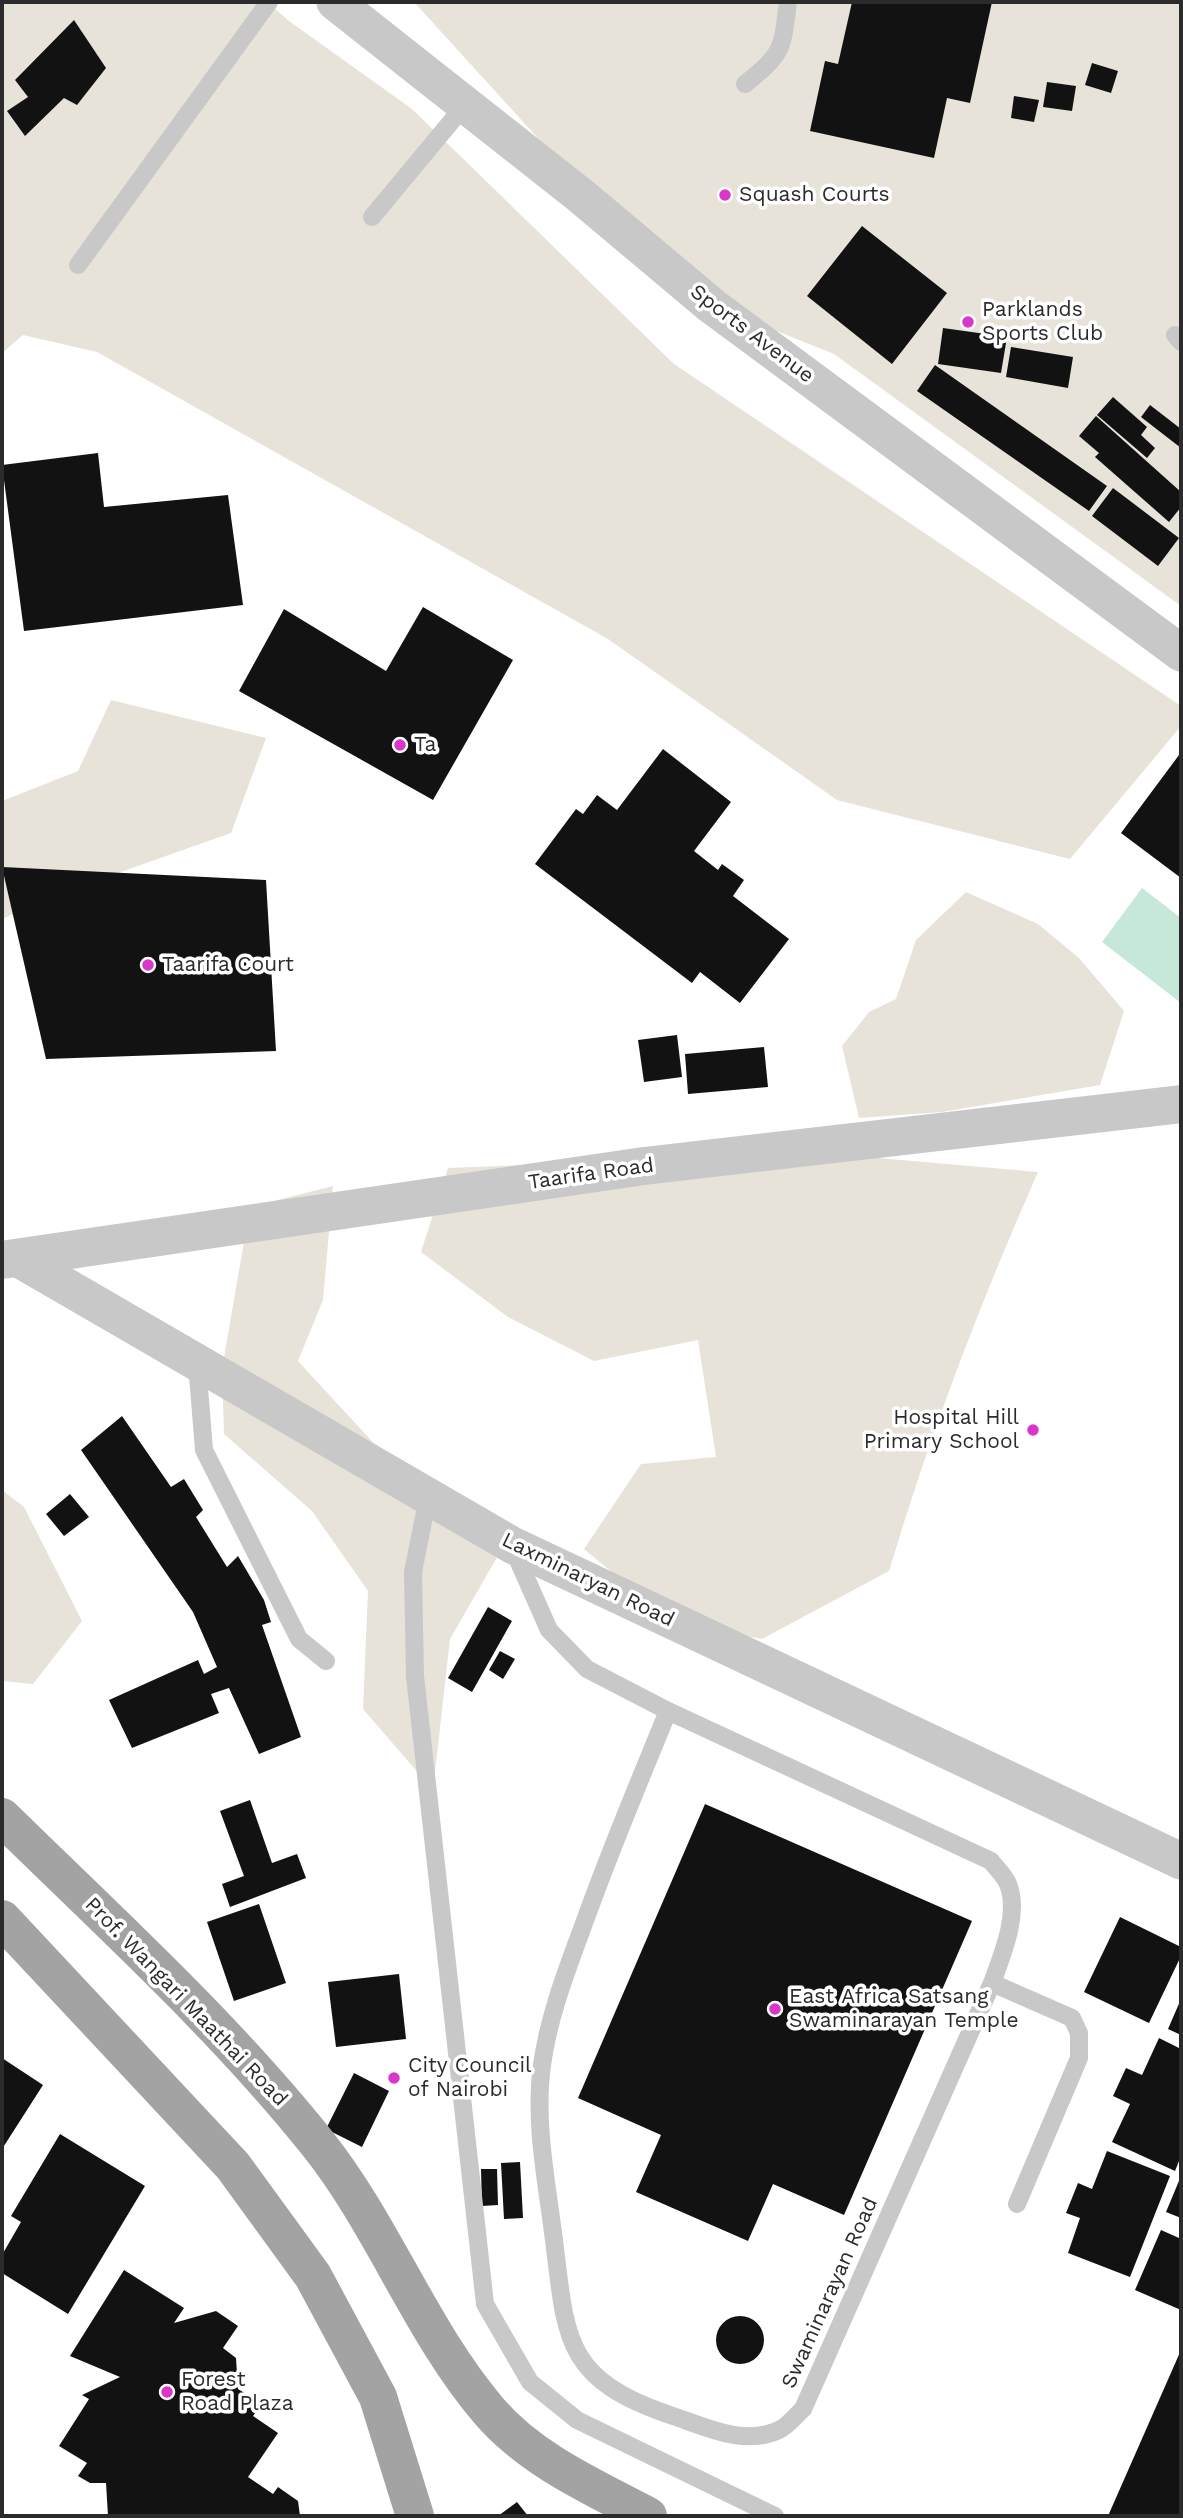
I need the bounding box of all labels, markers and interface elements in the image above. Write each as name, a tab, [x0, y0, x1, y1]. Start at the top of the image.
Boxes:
place label: Squash Courts	[739, 182, 889, 208]
marker: Squash Courts	[717, 187, 733, 203]
street label: Sports Avenue	[685, 279, 819, 389]
place label: Parklands Sports Club	[982, 297, 1103, 347]
marker: Parklands Sports Club	[960, 314, 976, 330]
place label: Ta	[414, 732, 436, 758]
marker: Ta	[392, 737, 408, 753]
place label: Taarifa Court	[162, 952, 294, 978]
marker: Taarifa Court	[140, 957, 156, 973]
street label: Taarifa Road	[527, 1153, 655, 1195]
place label: Hospital Hill Primary School	[864, 1405, 1019, 1455]
marker: Hospital Hill Primary School	[1025, 1422, 1041, 1438]
street label: Laxminaryan Road	[498, 1527, 678, 1633]
street label: Prof. Wangari Maathai Road	[79, 1892, 293, 2112]
place label: East Africa Satsang Swaminarayan Temple	[789, 1984, 1019, 2034]
marker: East Africa Satsang Swaminarayan Temple	[767, 2001, 783, 2017]
place label: City Council of Nairobi	[408, 2053, 532, 2103]
marker: City Council of Nairobi	[386, 2070, 402, 2086]
street label: Swaminarayan Road	[776, 2194, 884, 2392]
place label: Forest Road Plaza	[181, 2367, 294, 2417]
marker: Forest Road Plaza	[159, 2384, 175, 2400]

